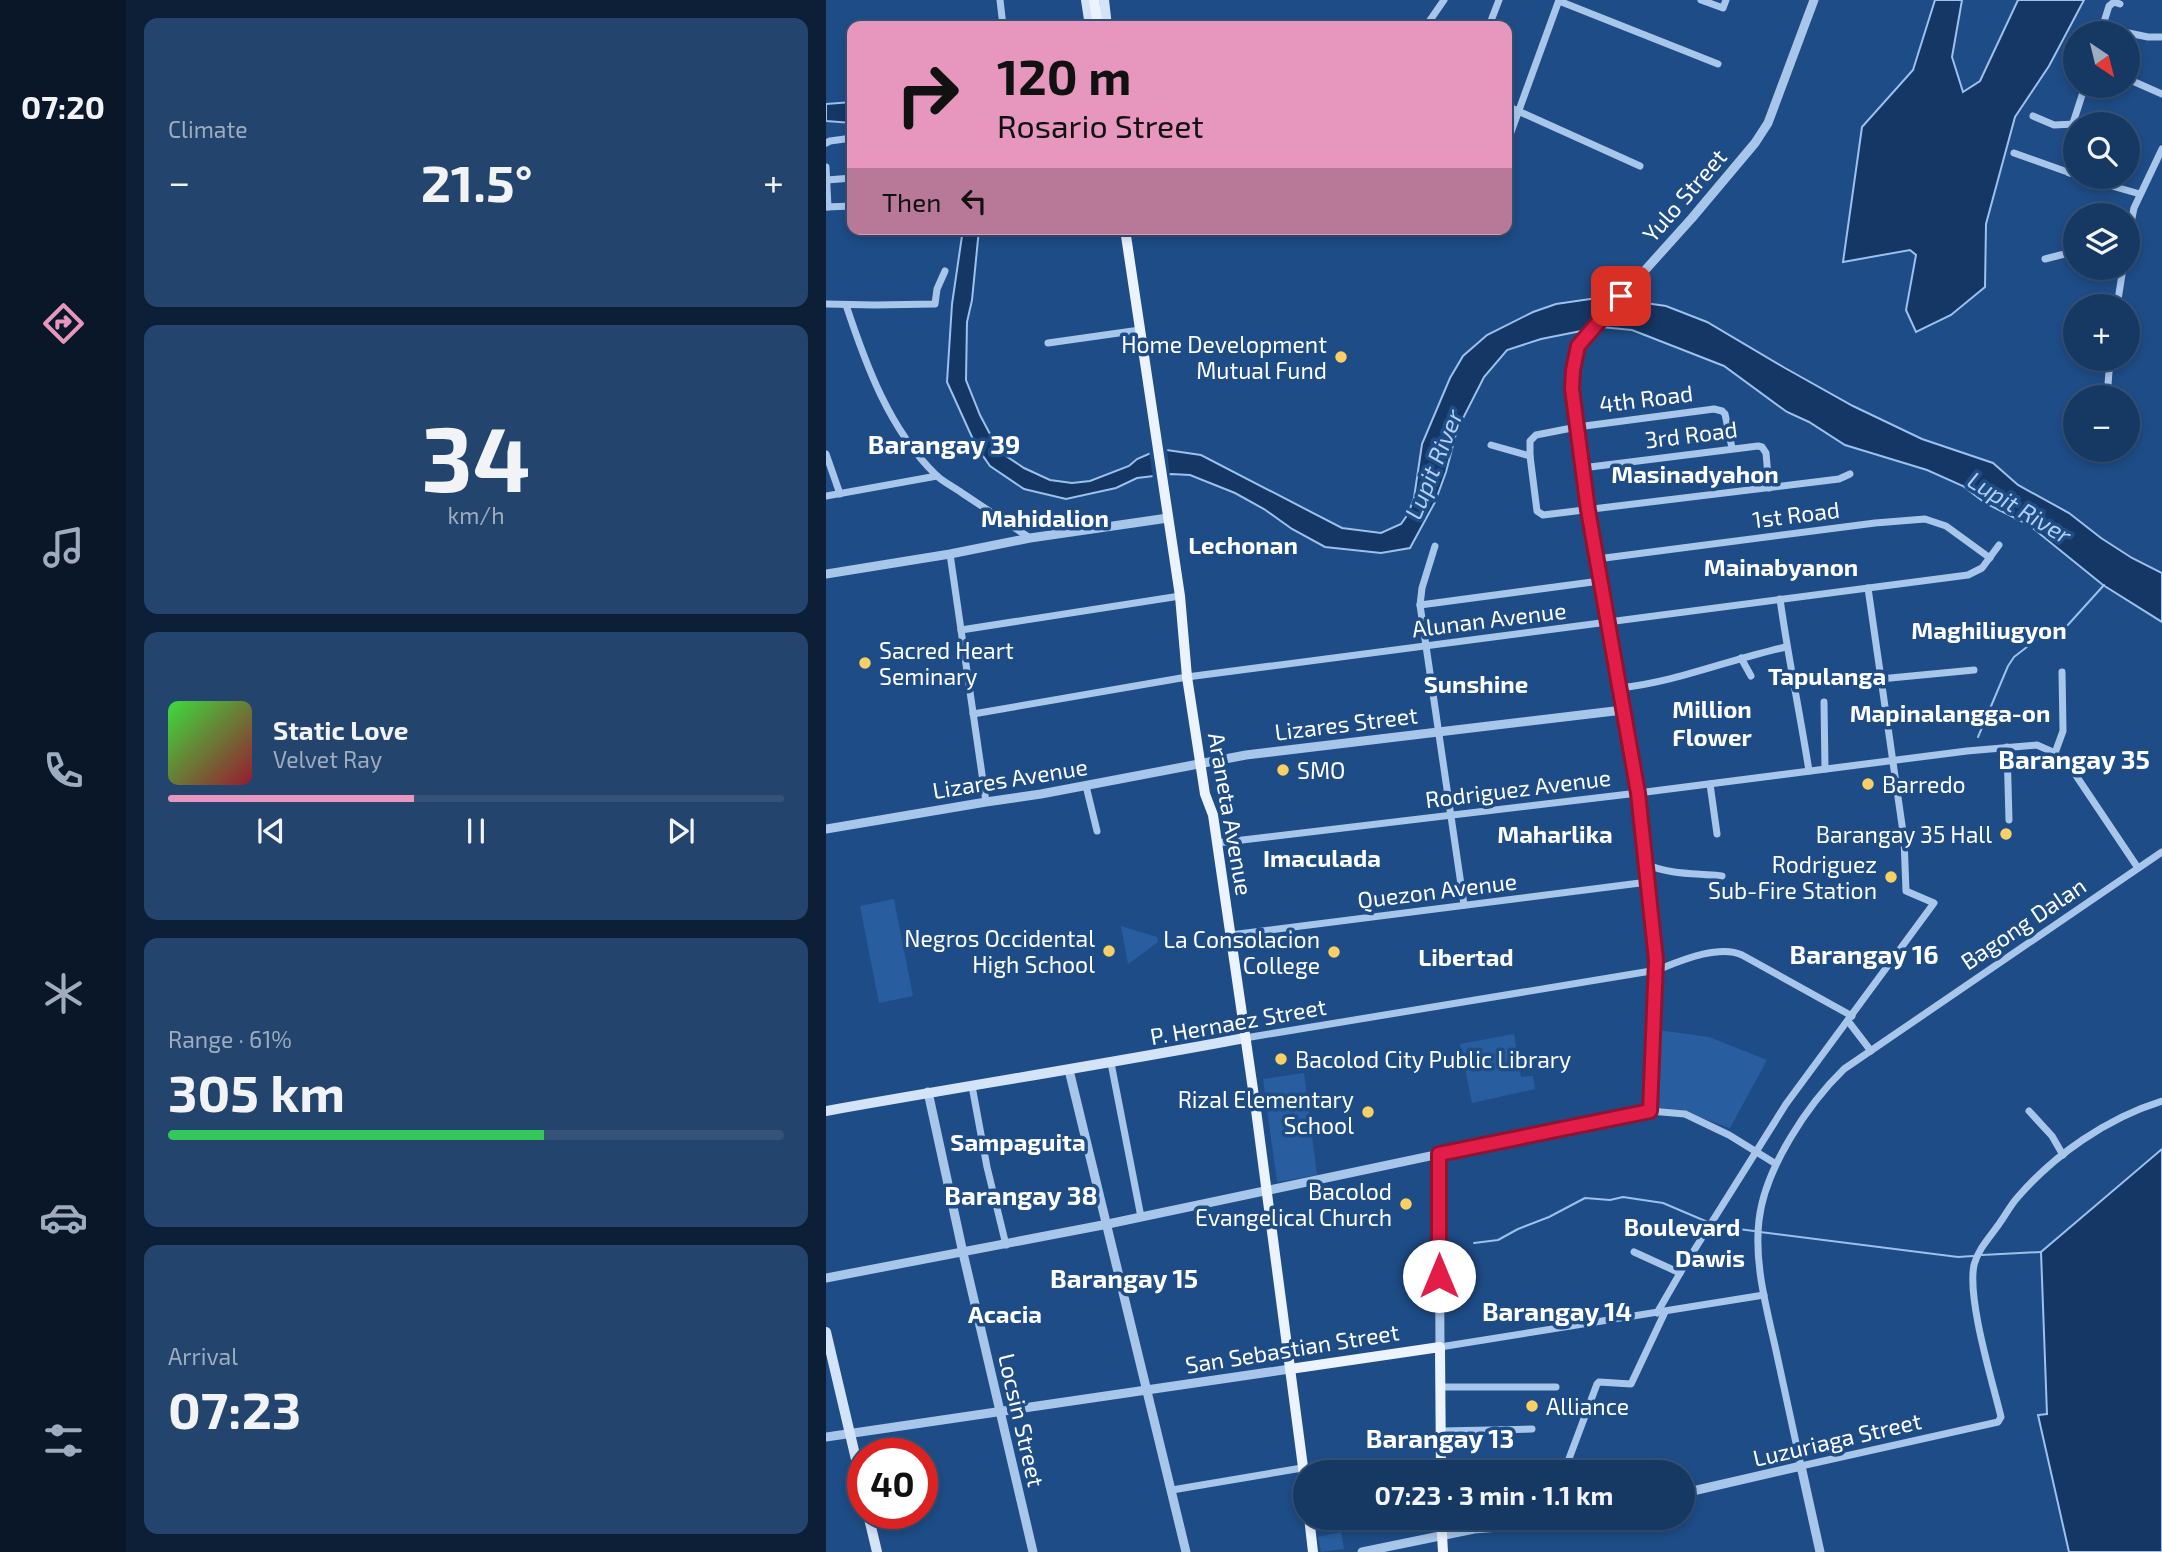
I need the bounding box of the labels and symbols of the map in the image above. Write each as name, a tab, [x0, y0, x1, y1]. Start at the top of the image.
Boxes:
north arrow	[2063, 21, 2140, 98]
street label: Yulo Street	[1636, 143, 1732, 247]
pin	[1591, 266, 1651, 326]
place label: Home Development Mutual Fund	[1121, 330, 1327, 384]
marker: Home Development Mutual Fund	[1333, 349, 1349, 365]
street label: 4th Road	[1597, 378, 1695, 418]
water label: Lupit River	[1398, 404, 1468, 523]
street label: 3rd Road	[1643, 414, 1739, 454]
district label: Barangay 39	[868, 428, 1020, 460]
district label: Masinadyahon	[1611, 459, 1779, 488]
water label: Lupit River	[1963, 465, 2077, 549]
street label: 1st Road	[1751, 495, 1841, 533]
district label: Mahidalion	[981, 503, 1109, 532]
district label: Lechonan	[1188, 530, 1298, 559]
district label: Mainabyanon	[1704, 552, 1858, 581]
street label: Alunan Avenue	[1410, 596, 1568, 642]
district label: Maghiliugyon	[1911, 615, 2067, 644]
place label: Sacred Heart Seminary	[879, 636, 1014, 690]
marker: Sacred Heart Seminary	[857, 655, 873, 671]
district label: Tapulanga	[1768, 661, 1886, 690]
district label: Sunshine	[1424, 669, 1528, 698]
district label: Million Flower	[1672, 694, 1752, 751]
district label: Mapinalangga-on	[1850, 698, 2050, 727]
street label: Lizares Street	[1273, 700, 1419, 746]
street label: Araneta Avenue	[1203, 730, 1259, 898]
district label: Barangay 35	[1998, 743, 2150, 775]
street label: Lizares Avenue	[931, 752, 1089, 804]
place label: SMO	[1297, 756, 1345, 784]
marker: SMO	[1275, 762, 1291, 778]
street label: Rodriguez Avenue	[1424, 763, 1612, 813]
place label: Barredo	[1882, 770, 1966, 798]
marker: Barredo	[1860, 776, 1876, 792]
district label: Maharlika	[1497, 819, 1613, 848]
place label: Barangay 35 Hall	[1816, 820, 1992, 848]
marker: Barangay 35 Hall	[1998, 826, 2014, 842]
district label: Imaculada	[1263, 843, 1381, 872]
place label: Rodriguez Sub-Fire Station	[1708, 850, 1877, 904]
street label: Quezon Avenue	[1356, 866, 1518, 914]
marker: Rodriguez Sub-Fire Station	[1883, 869, 1899, 885]
street label: Bagong Dalan	[1955, 871, 2091, 975]
place label: Negros Occidental High School	[904, 924, 1095, 978]
place label: La Consolacion College	[1163, 925, 1320, 979]
district label: Barangay 16	[1790, 938, 1938, 970]
district label: Libertad	[1418, 942, 1514, 971]
marker: Negros Occidental High School	[1101, 943, 1117, 959]
marker: La Consolacion College	[1326, 944, 1342, 960]
street label: P. Hernaez Street	[1148, 992, 1328, 1050]
place label: Bacolod City Public Library	[1295, 1045, 1571, 1073]
marker: Bacolod City Public Library	[1273, 1051, 1289, 1067]
place label: Rizal Elementary School	[1178, 1085, 1354, 1139]
marker: Rizal Elementary School	[1360, 1104, 1376, 1120]
district label: Sampaguita	[950, 1127, 1086, 1156]
place label: Bacolod Evangelical Church	[1195, 1177, 1392, 1231]
district label: Barangay 38	[944, 1179, 1098, 1211]
marker: Bacolod Evangelical Church	[1398, 1196, 1414, 1212]
district label: Boulevard	[1624, 1212, 1740, 1241]
position arrow	[1402, 1239, 1476, 1313]
district label: Dawis	[1675, 1243, 1745, 1272]
district label: Barangay 15	[1050, 1262, 1198, 1294]
district label: Barangay 14	[1482, 1295, 1632, 1327]
district label: Acacia	[968, 1299, 1042, 1328]
street label: San Sebastian Street	[1183, 1317, 1401, 1379]
street label: Locsin Street	[993, 1351, 1051, 1490]
place label: Alliance	[1546, 1392, 1629, 1420]
marker: Alliance	[1524, 1398, 1540, 1414]
street label: Luzuriaga Street	[1750, 1406, 1924, 1472]
district label: Barangay 13	[1366, 1422, 1514, 1454]
speed limit sign: 40	[847, 1438, 938, 1529]

